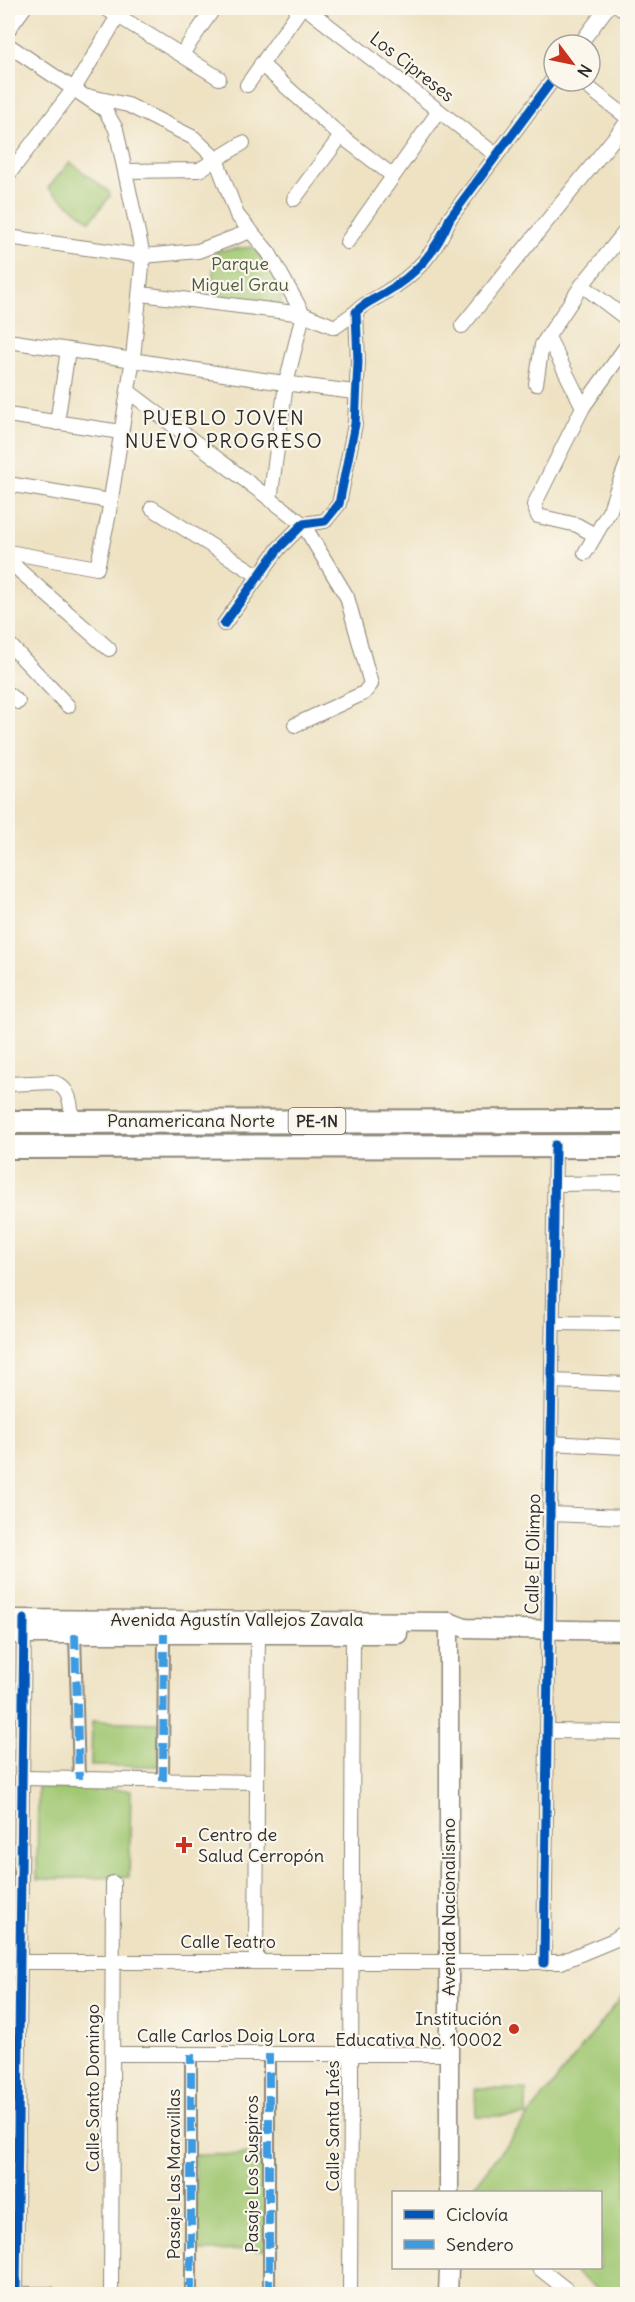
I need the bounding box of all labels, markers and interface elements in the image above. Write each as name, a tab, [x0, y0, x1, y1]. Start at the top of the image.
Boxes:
street label: Los Cipreses	[365, 26, 459, 107]
north arrow	[542, 33, 602, 93]
text: N	[573, 61, 596, 81]
park label: Parque Miguel Grau	[191, 252, 289, 296]
district label: PUEBLO JOVEN NUEVO PROGRESO	[125, 405, 323, 453]
road number: PE-1N	[288, 1108, 346, 1134]
street label: Panamericana Norte	[107, 1109, 275, 1132]
street label: Calle El Olimpo	[520, 1493, 545, 1615]
street label: Avenida Agustín Vallejos Zavala	[110, 1608, 364, 1631]
street label: Avenida Nacionalismo	[437, 1818, 460, 1996]
place label: Centro de Salud Cerropón	[198, 1823, 324, 1867]
marker: Centro de Salud Cerropón	[175, 1836, 193, 1854]
street label: Calle Teatro	[180, 1930, 276, 1953]
street label: Calle Santo Domingo	[81, 2004, 104, 2172]
place label: Institución Educativa No. 10002	[335, 2007, 502, 2051]
marker: Institución Educativa No. 10002	[507, 2022, 521, 2036]
street label: Calle Carlos Doig Lora	[137, 2024, 315, 2047]
street label: Calle Santa Inés	[321, 2060, 344, 2192]
street label: Pasaje Las Maravillas	[162, 2088, 185, 2260]
street label: Pasaje Los Suspiros	[240, 2095, 263, 2253]
legend	[392, 2191, 602, 2269]
text: Ciclovía	[446, 2203, 508, 2226]
text: Sendero	[446, 2233, 514, 2256]

